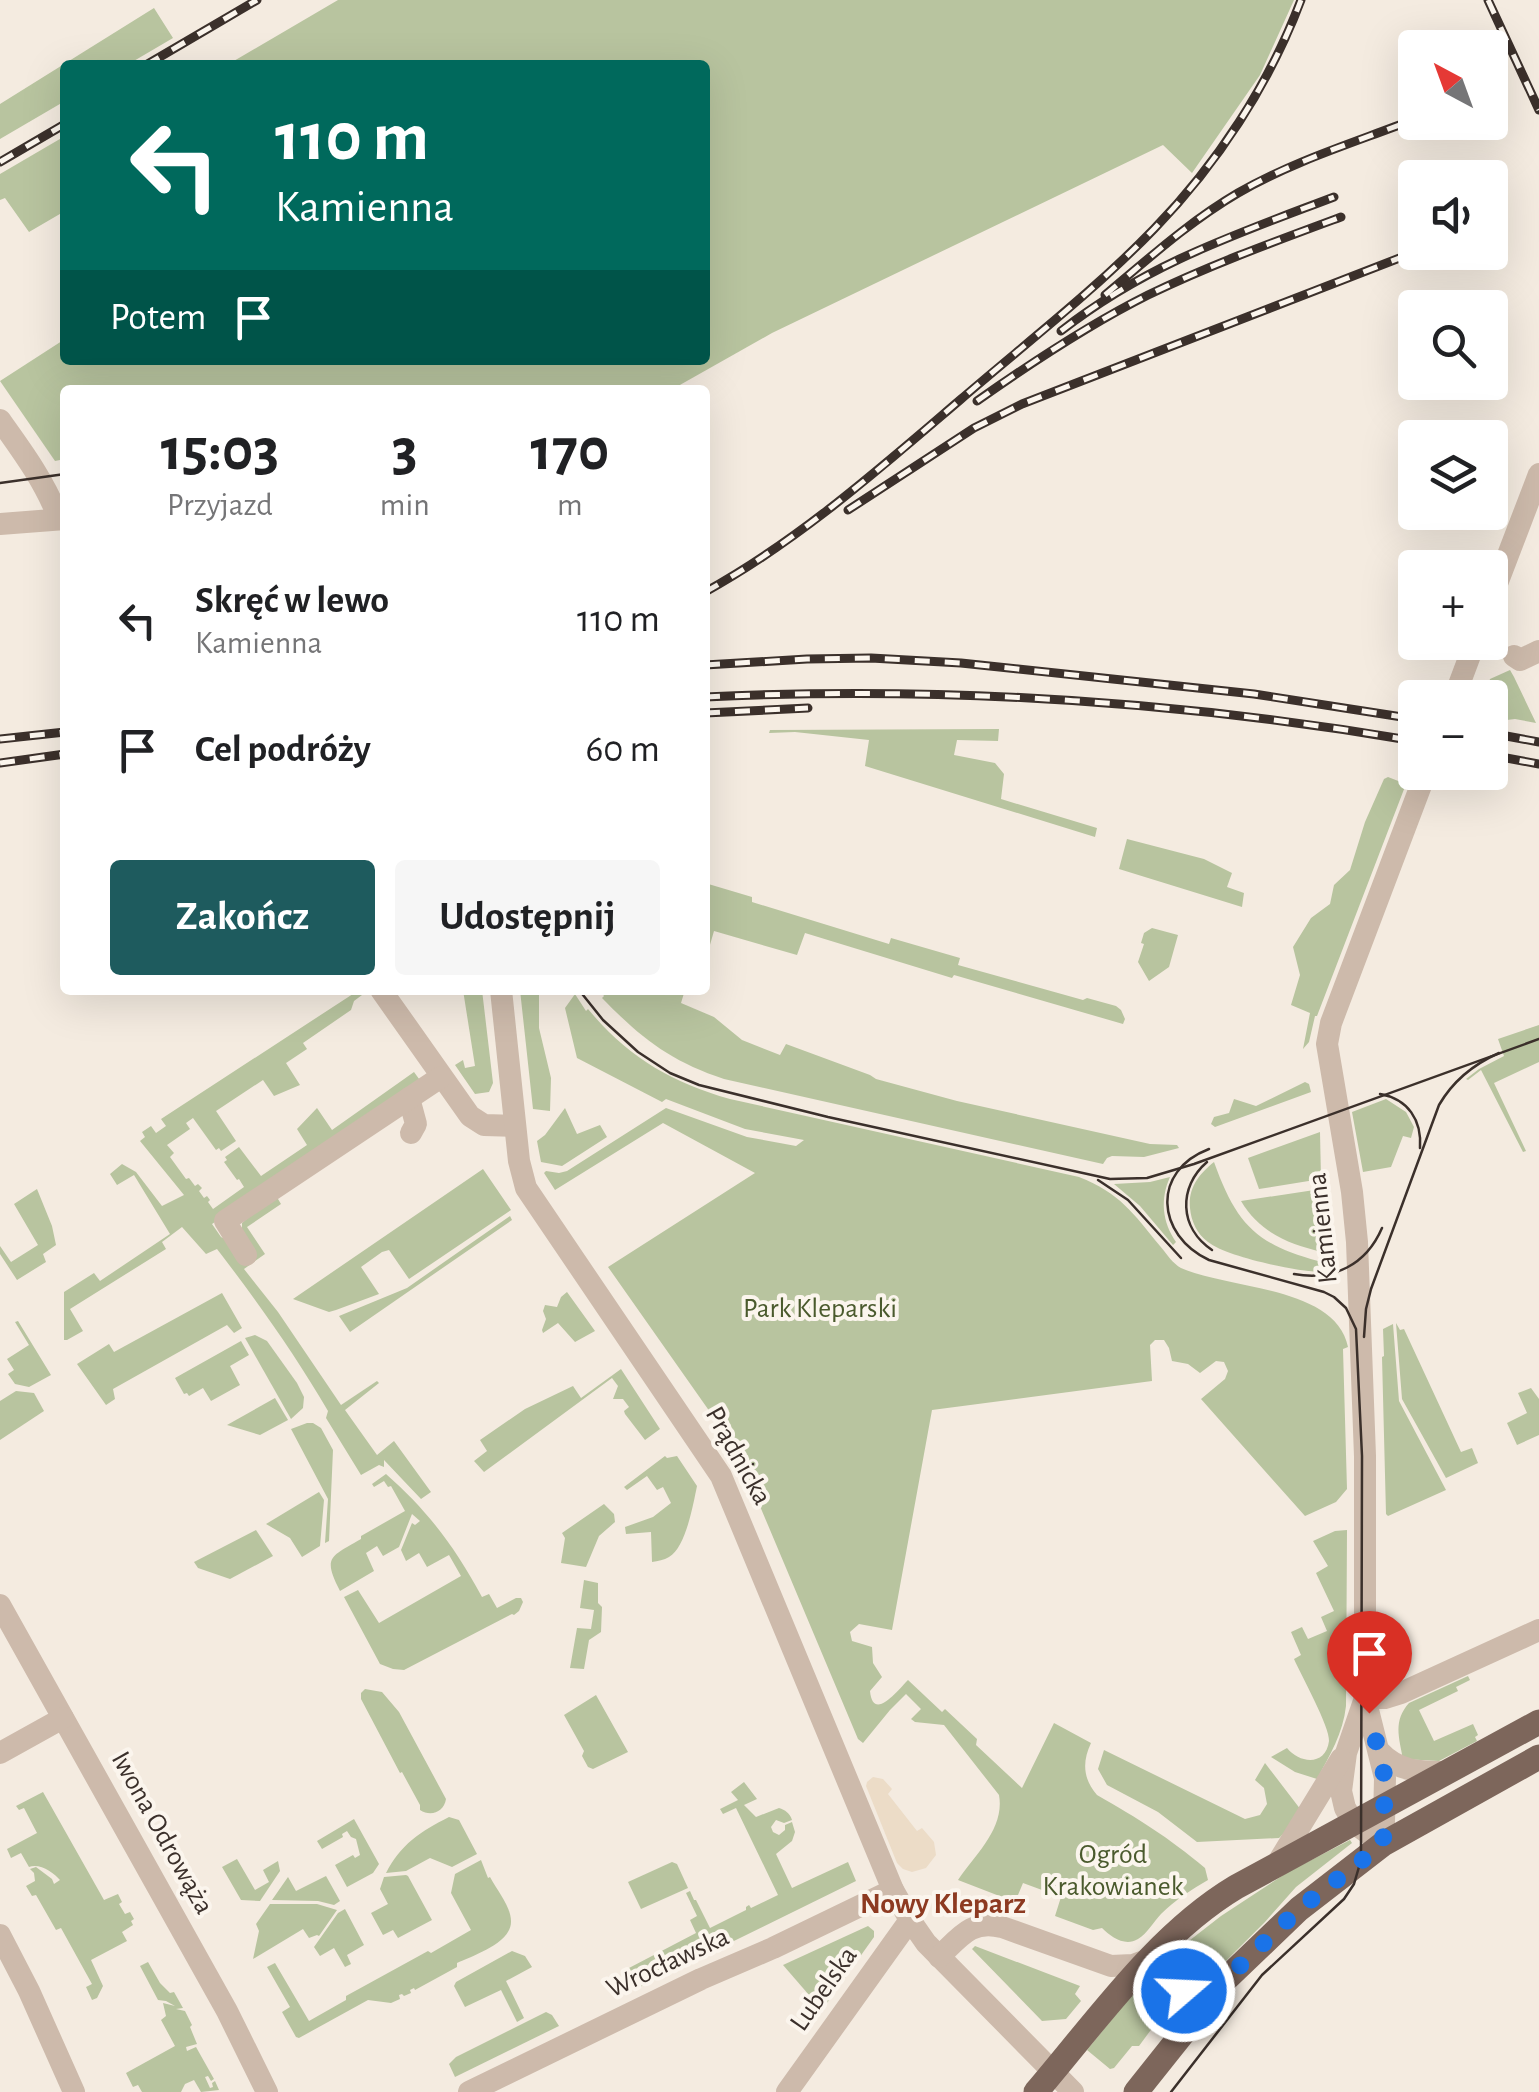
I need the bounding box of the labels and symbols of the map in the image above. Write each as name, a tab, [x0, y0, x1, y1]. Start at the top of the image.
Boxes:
north arrow	[1398, 30, 1508, 140]
street label: Kamienna	[1303, 1171, 1343, 1285]
park label: Park Kleparski	[743, 1295, 897, 1323]
street label: Prądnicka	[700, 1402, 776, 1510]
pin	[1327, 1611, 1412, 1714]
street label: Iwona Odrowąża	[106, 1747, 218, 1919]
park label: Ogród Krakowianek	[1043, 1841, 1184, 1901]
district label: Nowy Kleparz	[860, 1889, 1026, 1919]
street label: Wrocławska	[602, 1923, 734, 2003]
position arrow	[1132, 1939, 1236, 2043]
street label: Lubelska	[785, 1942, 863, 2036]

